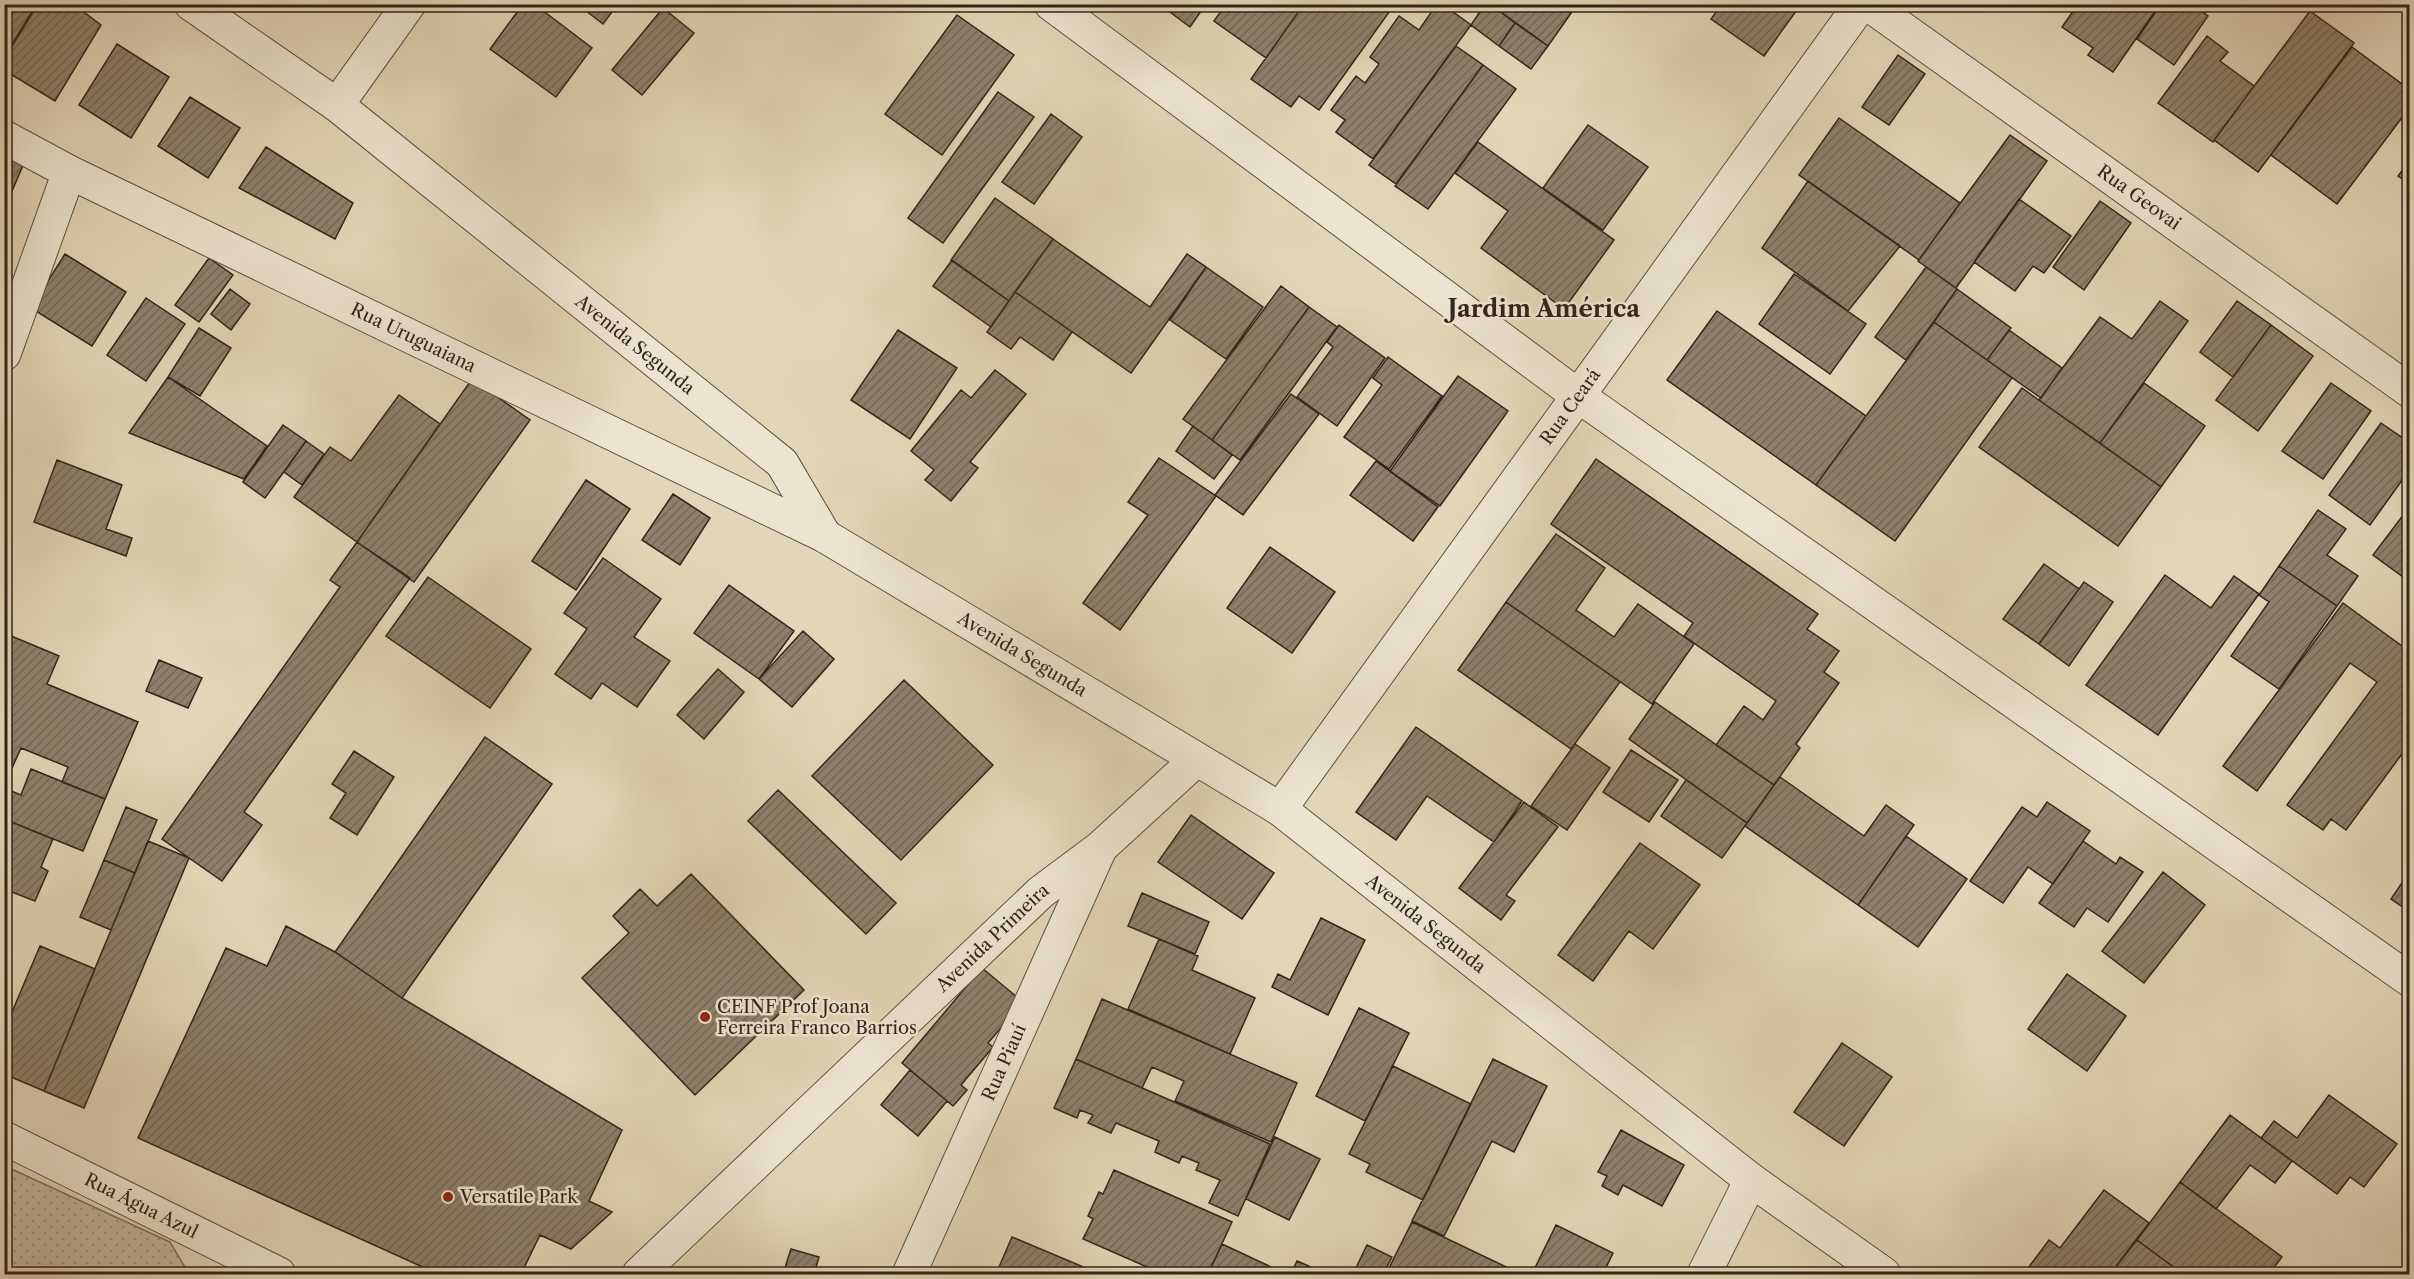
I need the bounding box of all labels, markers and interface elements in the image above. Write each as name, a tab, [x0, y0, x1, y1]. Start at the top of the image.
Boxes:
street label: Rua Geovai	[2093, 160, 2186, 235]
street label: Avenida Segunda	[570, 290, 699, 400]
district label: Jardim América	[1444, 294, 1641, 323]
street label: Rua Uruguaiana	[347, 298, 480, 377]
street label: Rua Ceará	[1535, 364, 1605, 449]
street label: Avenida Segunda	[953, 607, 1091, 702]
street label: Avenida Segunda	[1361, 869, 1491, 978]
street label: Avenida Primeira	[931, 879, 1054, 997]
place label: CEINF Prof Joana Ferreira Franco Barrios	[717, 996, 917, 1039]
marker: CEINF Prof Joana Ferreira Franco Barrios	[698, 1010, 712, 1024]
street label: Rua Piauí	[977, 1020, 1031, 1104]
street label: Rua Água Azul	[81, 1168, 202, 1243]
place label: Versatile Park	[459, 1186, 579, 1208]
marker: Versatile Park	[441, 1190, 455, 1204]

